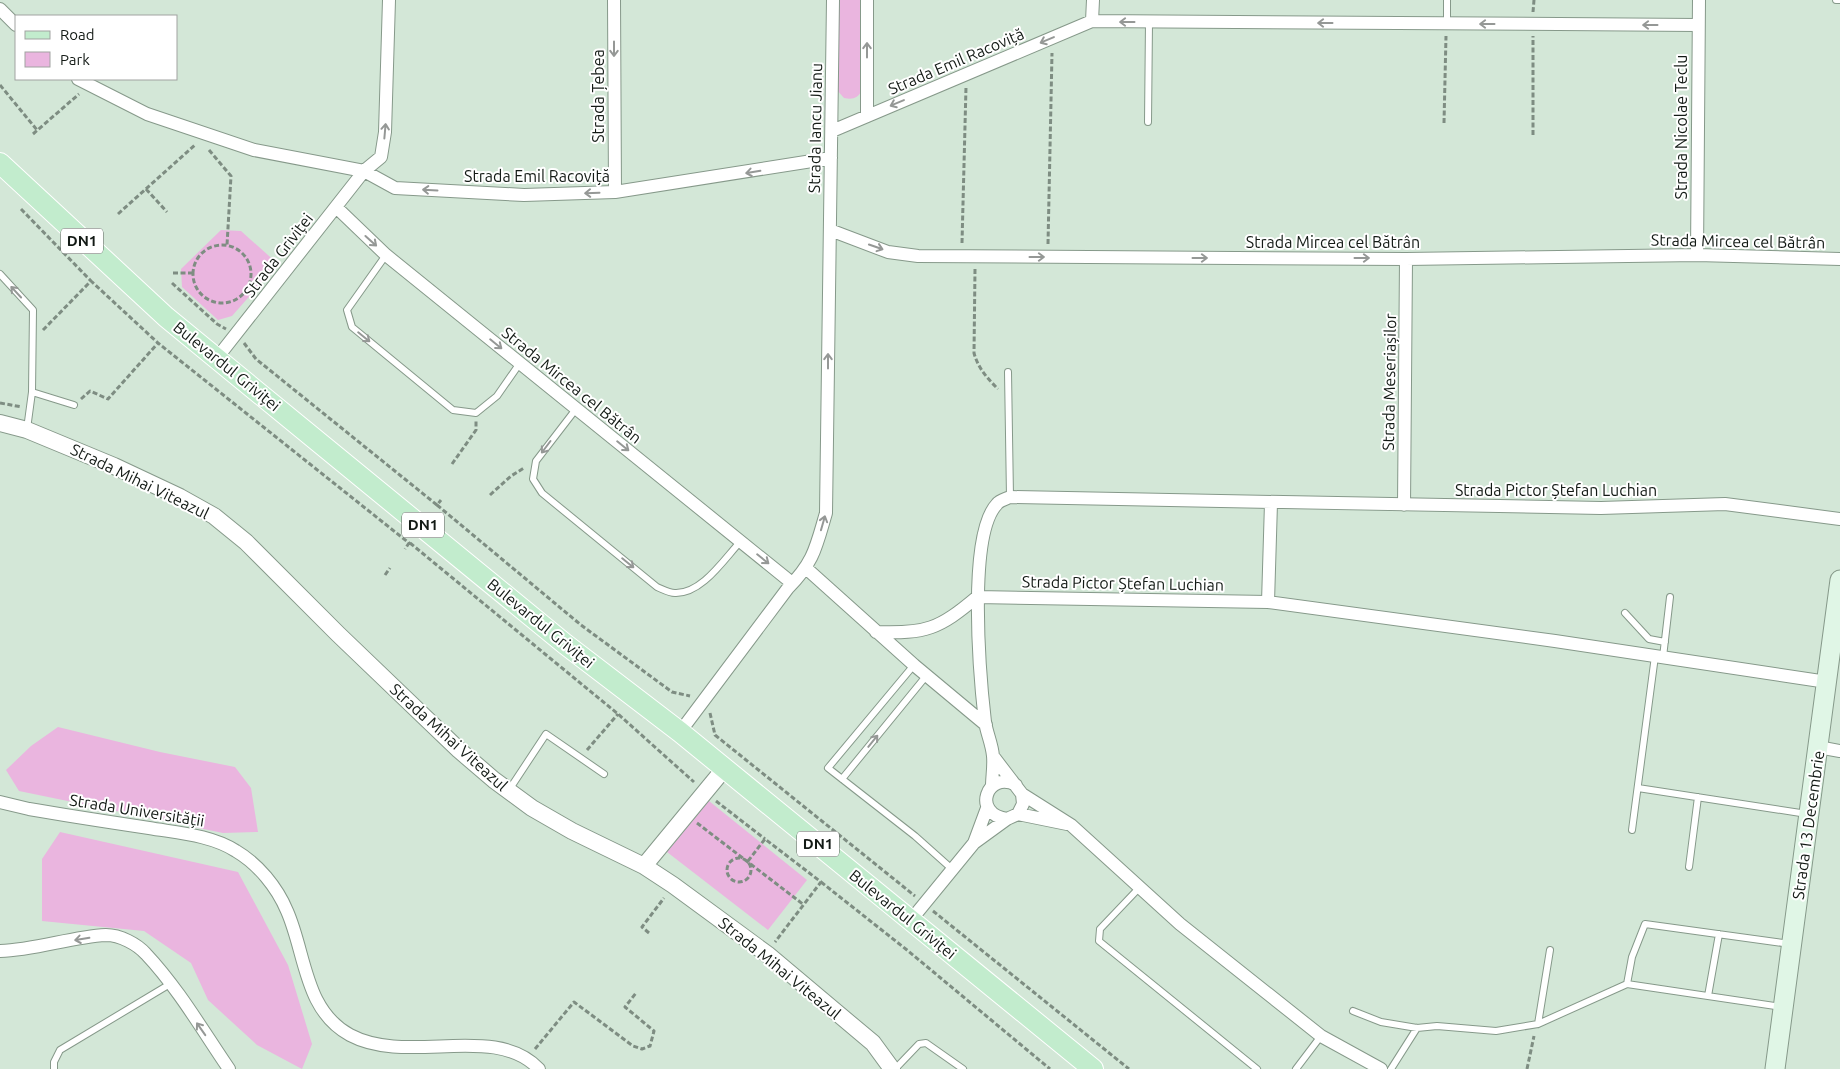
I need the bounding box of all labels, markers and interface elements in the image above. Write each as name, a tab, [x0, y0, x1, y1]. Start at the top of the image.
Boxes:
legend	[15, 15, 178, 80]
one-way arrow	[1119, 17, 1136, 27]
one-way arrow	[1317, 18, 1333, 28]
one-way arrow	[1479, 19, 1496, 29]
one-way arrow	[1642, 20, 1658, 30]
street label: Strada Emil Racoviță	[885, 24, 1027, 98]
text: Road	[60, 26, 95, 43]
one-way arrow	[1040, 36, 1055, 46]
one-way arrow	[609, 40, 619, 56]
one-way arrow	[862, 42, 872, 58]
street label: Strada Țebea	[589, 49, 607, 143]
text: Park	[60, 51, 90, 68]
street label: Strada Nicolae Teclu	[1672, 55, 1690, 199]
street label: Strada Iancu Jianu	[805, 63, 825, 193]
one-way arrow	[890, 99, 905, 108]
one-way arrow	[380, 123, 390, 139]
street label: Strada Emil Racoviță	[464, 167, 610, 185]
one-way arrow	[745, 167, 761, 177]
one-way arrow	[422, 186, 438, 195]
one-way arrow	[584, 188, 600, 198]
street label: Strada Griviței	[240, 210, 316, 300]
road number: DN1	[61, 228, 103, 254]
street label: Strada Mircea cel Bătrân	[1651, 230, 1825, 252]
street label: Strada Mircea cel Bătrân	[1246, 233, 1420, 251]
one-way arrow	[364, 235, 377, 247]
one-way arrow	[867, 243, 883, 253]
one-way arrow	[1028, 252, 1045, 262]
one-way arrow	[1191, 253, 1207, 263]
one-way arrow	[1354, 253, 1370, 263]
one-way arrow	[11, 286, 22, 299]
street label: Strada Meseriașilor	[1379, 313, 1399, 451]
street label: Bulevardul Griviței	[170, 317, 284, 415]
street label: Strada Mircea cel Bătrân	[499, 323, 645, 447]
one-way arrow	[358, 331, 371, 343]
one-way arrow	[489, 339, 502, 350]
one-way arrow	[823, 353, 833, 370]
street label: Strada Mihai Viteazul	[68, 440, 212, 522]
one-way arrow	[541, 440, 551, 454]
one-way arrow	[616, 441, 629, 452]
street label: Strada Pictor Ștefan Luchian	[1455, 481, 1657, 499]
road number: DN1	[402, 512, 444, 538]
one-way arrow	[819, 515, 829, 531]
one-way arrow	[756, 554, 769, 565]
one-way arrow	[621, 557, 634, 568]
street label: Strada Pictor Ștefan Luchian	[1022, 572, 1224, 594]
street label: Bulevardul Griviței	[484, 574, 598, 672]
street label: Strada Mihai Viteazul	[387, 680, 511, 794]
one-way arrow	[868, 735, 879, 748]
street label: Strada 13 Decembrie	[1789, 749, 1827, 901]
street label: Strada Universității	[68, 790, 206, 830]
road number: DN1	[797, 832, 839, 856]
street label: Bulevardul Griviței	[846, 865, 960, 963]
street label: Strada Mihai Viteazul	[715, 913, 845, 1023]
one-way arrow	[75, 934, 91, 944]
one-way arrow	[196, 1022, 206, 1036]

